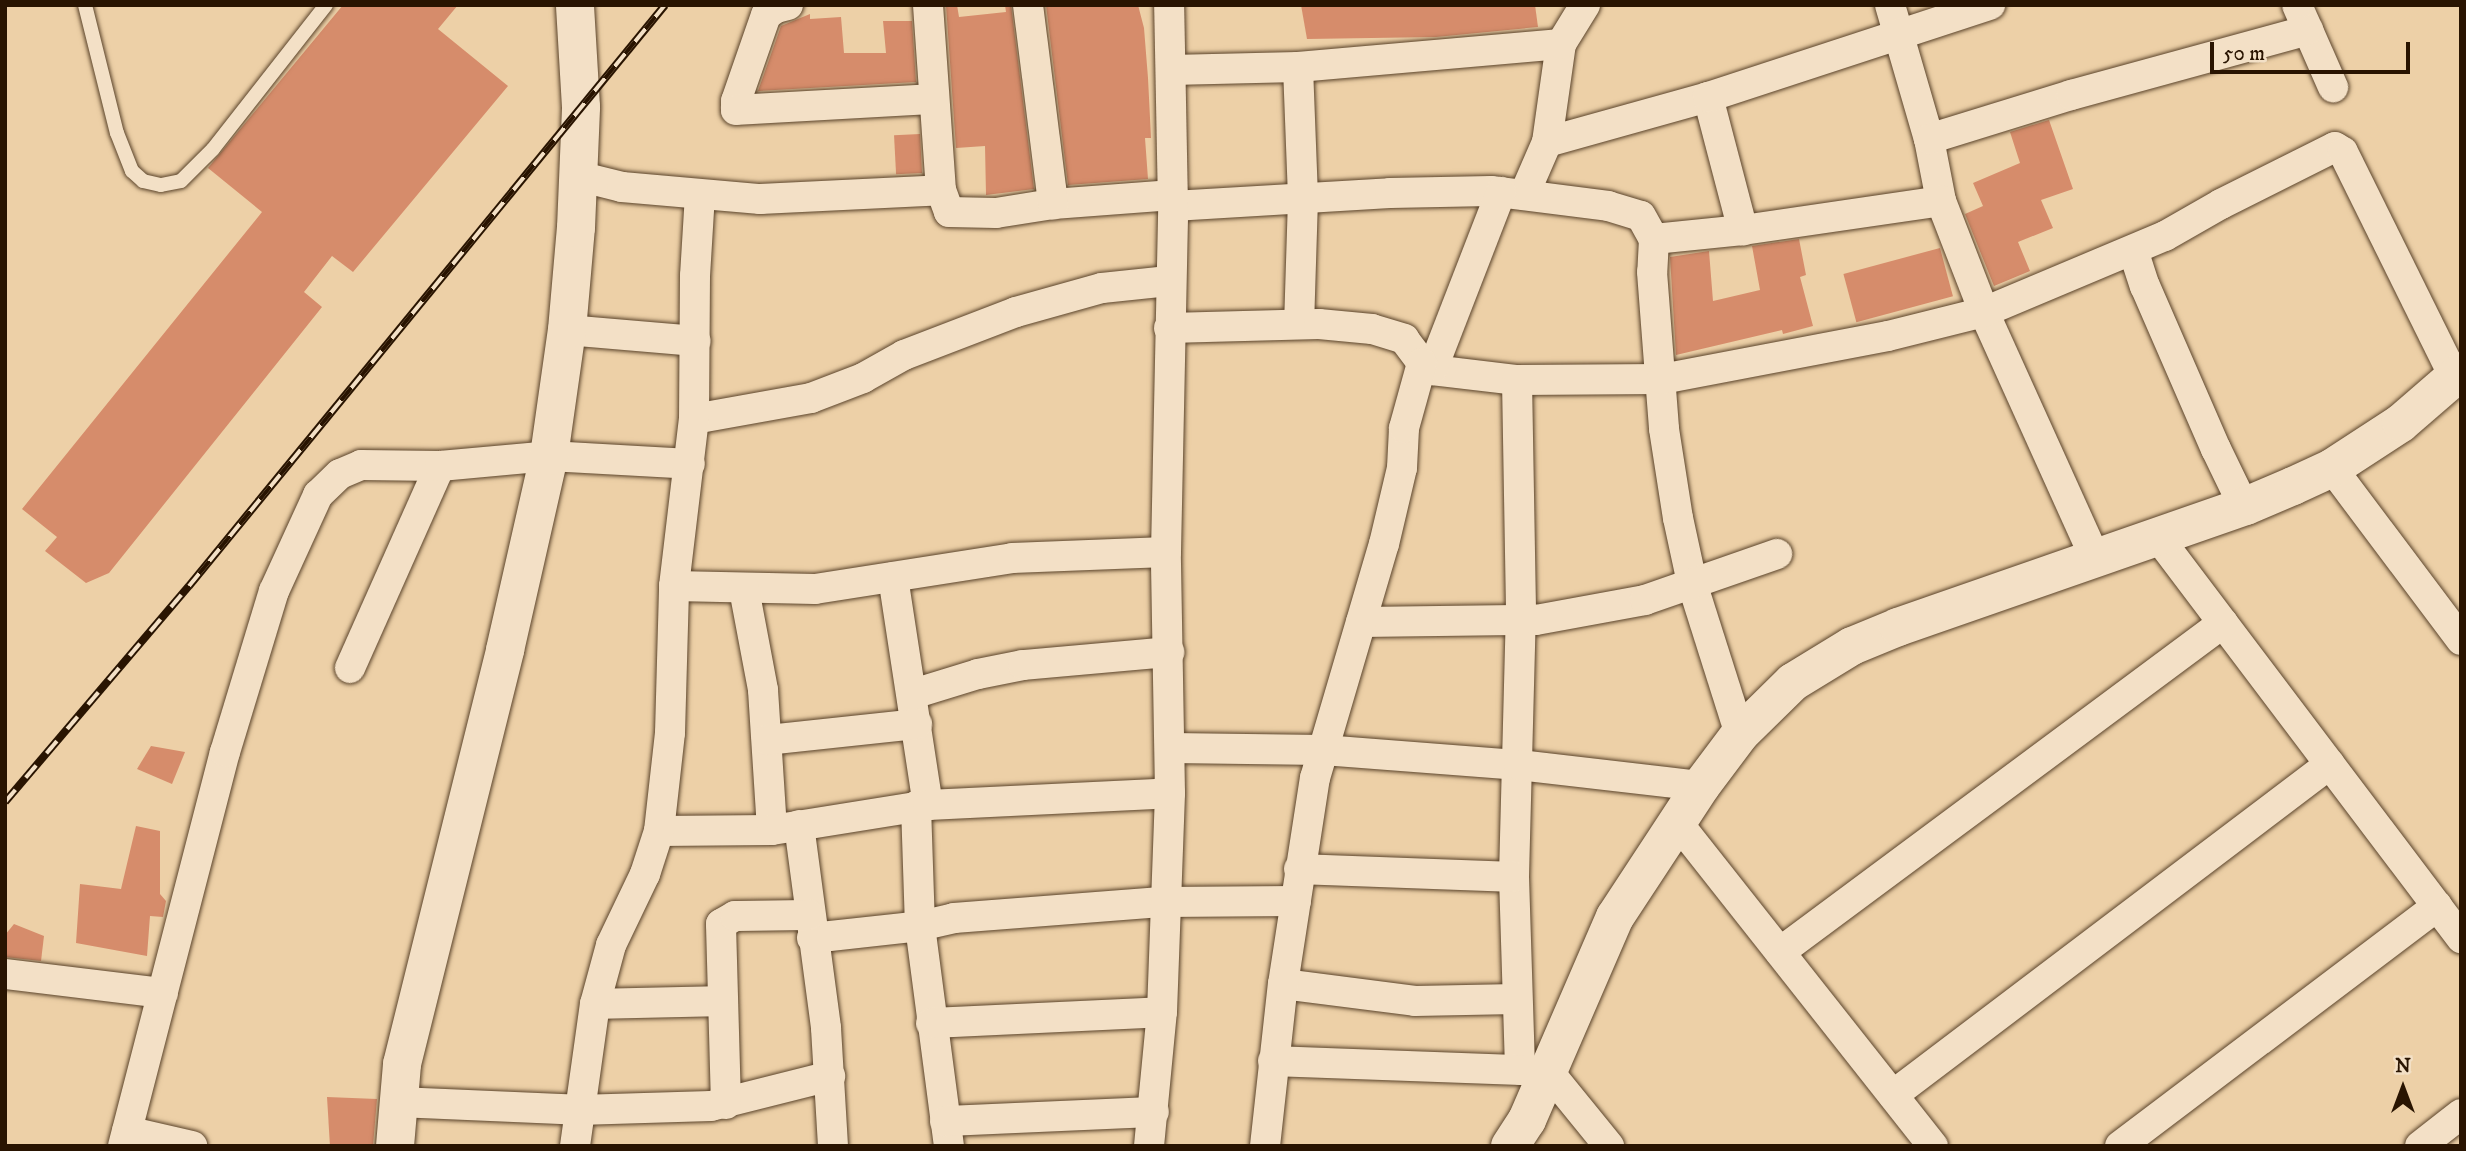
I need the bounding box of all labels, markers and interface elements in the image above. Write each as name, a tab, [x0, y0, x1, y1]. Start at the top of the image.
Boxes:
scale bar	[2214, 28, 2414, 72]
text: 50 m	[2223, 41, 2265, 67]
north arrow	[2368, 1053, 2438, 1123]
text: N	[2395, 1055, 2411, 1078]

